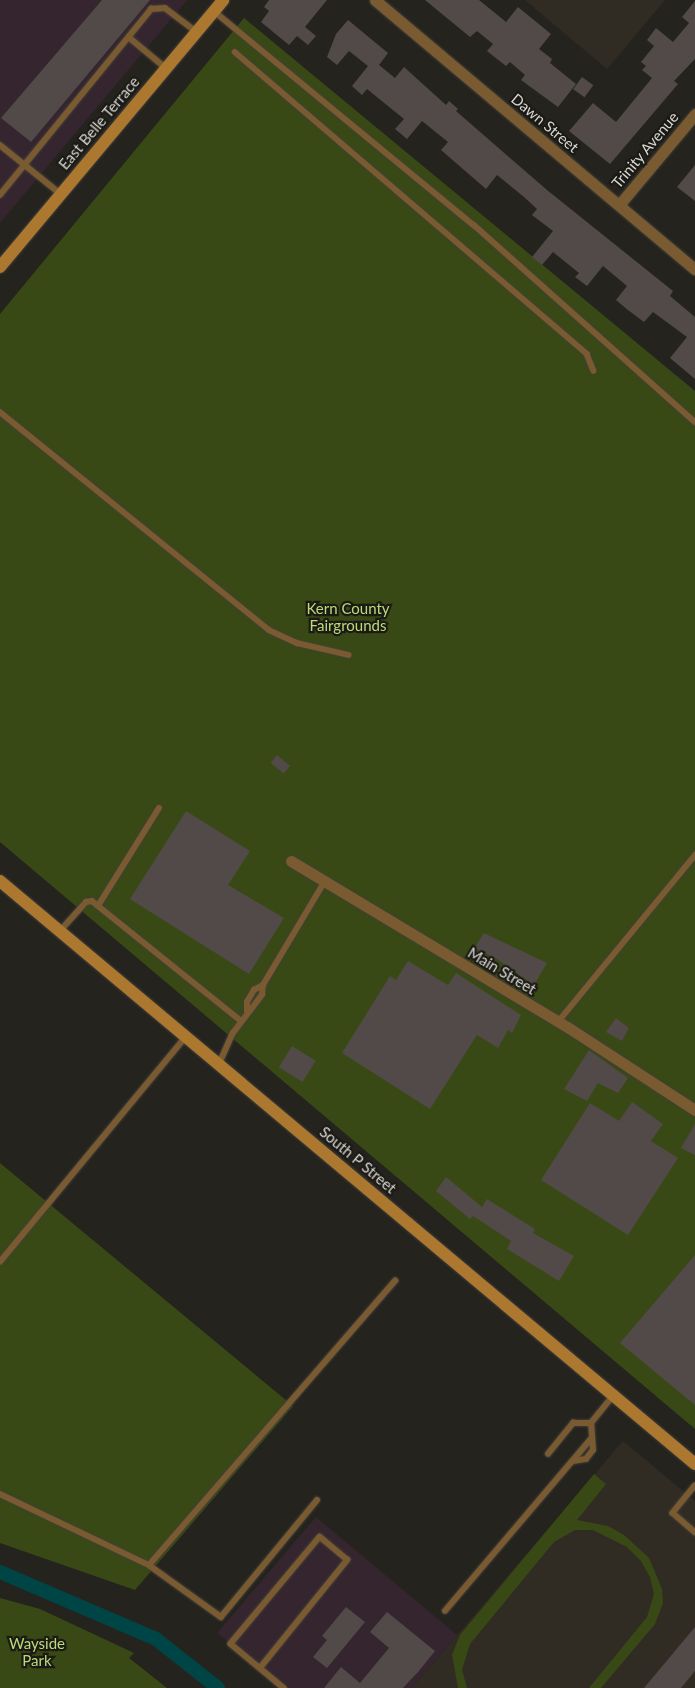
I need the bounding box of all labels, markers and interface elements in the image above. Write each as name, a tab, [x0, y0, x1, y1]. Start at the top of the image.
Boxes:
street label: East Belle Terrace	[55, 73, 143, 173]
street label: Dawn Street	[508, 90, 582, 156]
street label: Trinity Avenue	[608, 108, 682, 192]
park label: Kern County Fairgrounds	[306, 599, 390, 634]
street label: Main Street	[465, 944, 539, 998]
street label: South P Street	[316, 1123, 400, 1197]
park label: Wayside Park	[9, 1634, 65, 1669]

